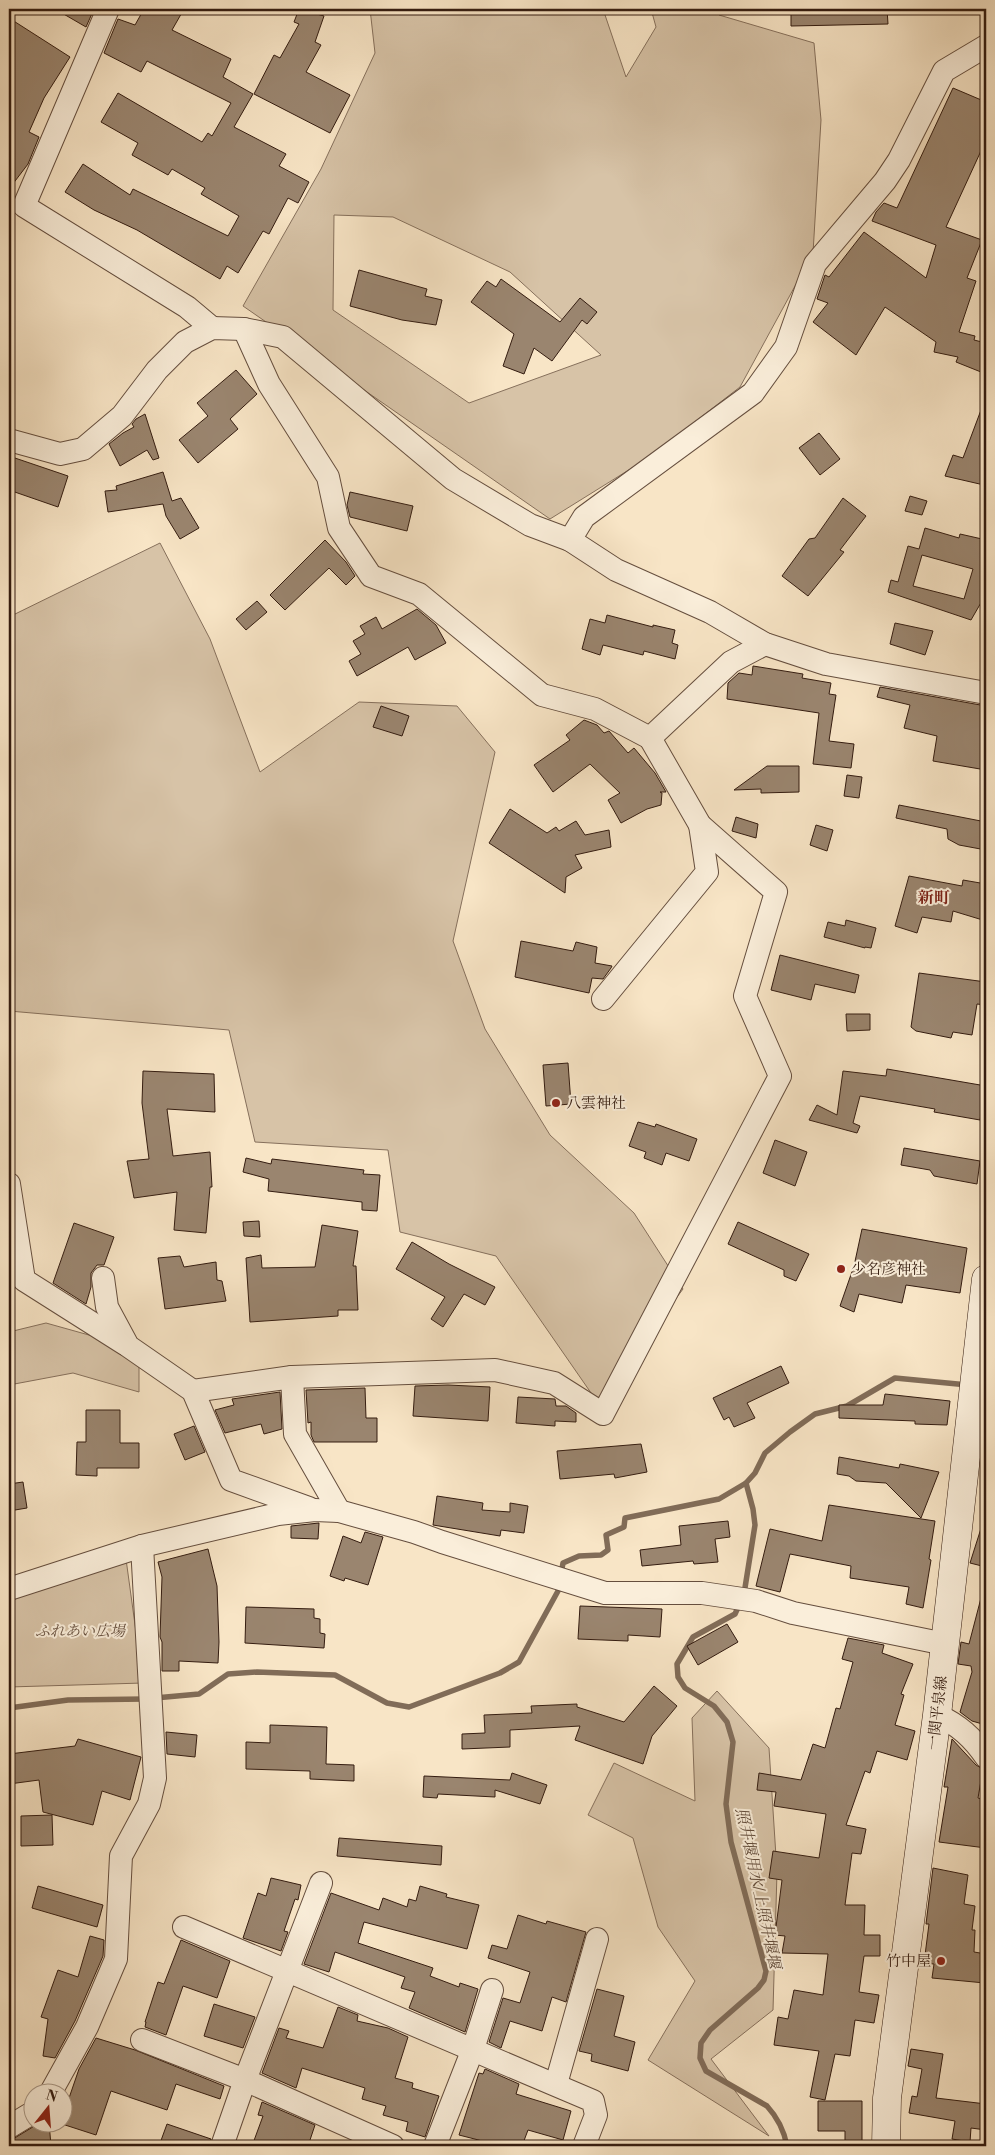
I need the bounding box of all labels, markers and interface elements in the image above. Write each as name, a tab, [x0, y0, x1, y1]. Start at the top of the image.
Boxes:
district label: 新町	[917, 888, 950, 908]
place label: 八雲神社	[566, 1094, 626, 1113]
marker: 八雲神社	[550, 1097, 562, 1109]
place label: 少名彦神社	[851, 1260, 926, 1279]
marker: 少名彦神社	[835, 1263, 847, 1275]
park label: ふれあい広場	[35, 1622, 127, 1641]
street label: 一関平泉線	[923, 1675, 951, 1751]
water label: 照井堰用水/上照井堰堰	[731, 1806, 785, 1973]
place label: 竹中屋	[886, 1952, 931, 1971]
marker: 竹中屋	[935, 1955, 947, 1967]
north arrow	[22, 2082, 72, 2132]
text: N	[44, 2086, 59, 2107]

